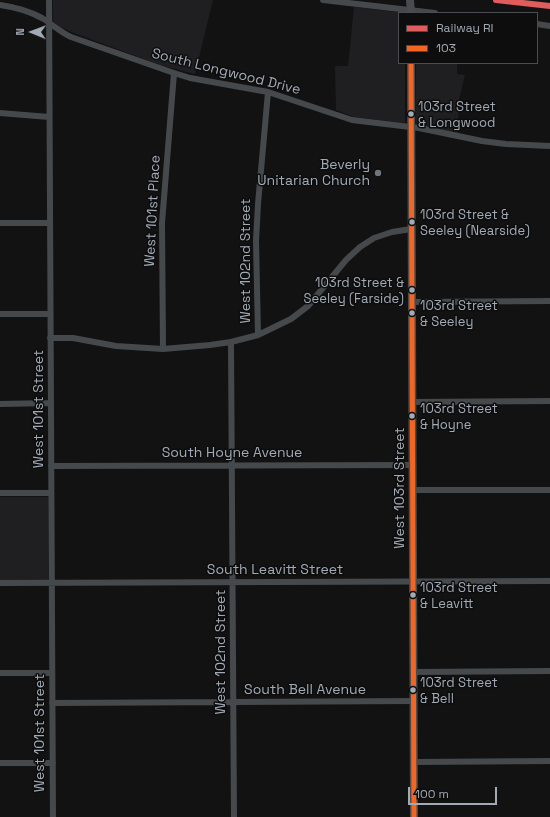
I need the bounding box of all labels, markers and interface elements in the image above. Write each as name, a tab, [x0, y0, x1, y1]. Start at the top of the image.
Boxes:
north arrow	[12, 12, 52, 52]
legend	[398, 12, 538, 64]
text: Railway RI	[436, 20, 494, 36]
text: N	[13, 28, 27, 36]
text: 103	[436, 40, 456, 56]
street label: South Longwood Drive	[150, 45, 302, 99]
place label: 103rd Street & Longwood	[418, 99, 496, 130]
marker: 103rd Street & Longwood	[406, 109, 416, 119]
street label: West 101st Place	[142, 155, 164, 267]
place label: Beverly Unitarian Church	[257, 157, 370, 190]
marker: Beverly Unitarian Church	[373, 168, 383, 178]
street label: West 102nd Street	[238, 199, 254, 323]
place label: 103rd Street & Seeley (Nearside)	[420, 207, 530, 238]
marker: 103rd Street & Seeley (Nearside)	[407, 217, 417, 227]
place label: 103rd Street & Seeley (Farside)	[304, 275, 404, 306]
marker: 103rd Street & Seeley (Farside)	[407, 285, 417, 295]
place label: 103rd Street & Seeley	[420, 298, 498, 329]
marker: 103rd Street & Seeley	[407, 308, 417, 318]
street label: West 101st Street	[31, 350, 47, 468]
place label: 103rd Street & Hoyne	[420, 401, 498, 432]
marker: 103rd Street & Hoyne	[407, 411, 417, 421]
street label: West 103rd Street	[392, 427, 408, 549]
street label: South Hoyne Avenue	[162, 445, 302, 461]
street label: South Leavitt Street	[207, 562, 343, 578]
place label: 103rd Street & Leavitt	[420, 580, 498, 611]
street label: West 102nd Street	[213, 590, 229, 714]
marker: 103rd Street & Leavitt	[408, 590, 418, 600]
street label: West 101st Street	[32, 674, 48, 792]
place label: 103rd Street & Bell	[420, 675, 498, 706]
street label: South Bell Avenue	[244, 682, 366, 698]
marker: 103rd Street & Bell	[408, 685, 418, 695]
scale bar	[410, 779, 499, 805]
text: 100 m	[415, 786, 449, 802]

